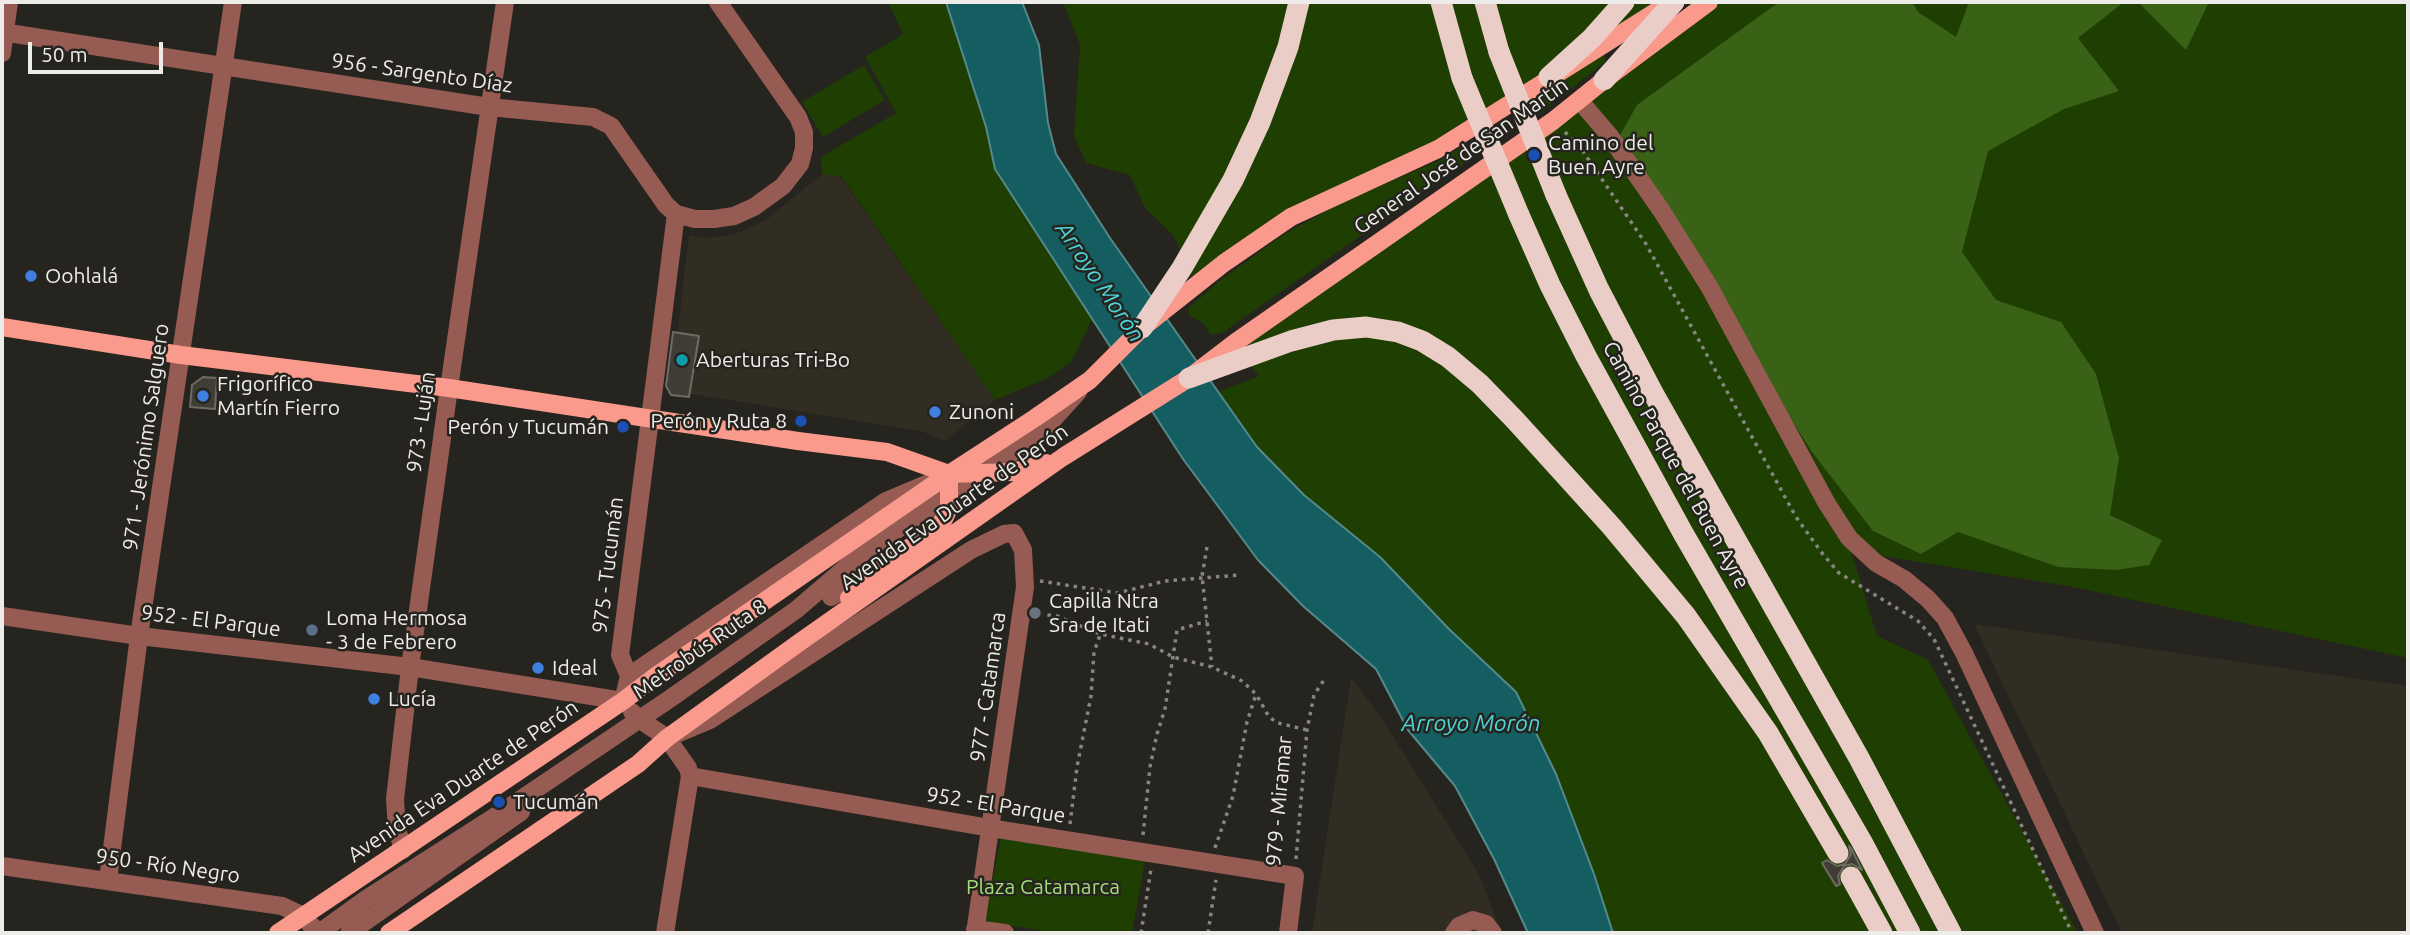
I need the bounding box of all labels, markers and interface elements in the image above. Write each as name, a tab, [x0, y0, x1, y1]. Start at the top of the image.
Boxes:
scale bar	[32, 28, 166, 72]
text: 50 m	[41, 42, 88, 66]
street label: 956 - Sargento Díaz	[330, 48, 514, 98]
street label: General José de San Martín	[1349, 72, 1573, 240]
place label: Camino del Buen Ayre	[1548, 130, 1653, 180]
marker: Camino del Buen Ayre	[1526, 147, 1542, 163]
water label: Arroyo Morón	[1050, 217, 1150, 347]
place label: Oohlalá	[45, 263, 118, 289]
marker: Oohlalá	[23, 268, 39, 284]
street label: 971 - Jerónimo Salguero	[118, 322, 174, 552]
street label: Camino Parque del Buen Ayre	[1597, 337, 1755, 593]
place label: Aberturas Tri-Bo	[696, 347, 850, 373]
marker: Aberturas Tri-Bo	[674, 352, 690, 368]
street label: 973 - Luján	[401, 370, 441, 474]
place label: Frigorífico Martín Fierro	[217, 371, 340, 421]
marker: Frigorífico Martín Fierro	[195, 388, 211, 404]
place label: Zunoni	[949, 399, 1014, 425]
marker: Zunoni	[927, 404, 943, 420]
place label: Perón y Ruta 8	[651, 408, 787, 434]
marker: Perón y Ruta 8	[793, 413, 809, 429]
place label: Perón y Tucumán	[448, 414, 609, 440]
marker: Perón y Tucumán	[615, 419, 631, 435]
street label: Avenida Eva Duarte de Perón	[835, 419, 1073, 595]
street label: 975 - Tucumán	[587, 495, 629, 635]
place label: Capilla Ntra Sra de Itati	[1049, 588, 1159, 638]
street label: Metrobús Ruta 8	[628, 594, 772, 704]
street label: 952 - El Parque	[140, 600, 282, 642]
place label: Loma Hermosa - 3 de Febrero	[326, 605, 467, 655]
marker: Capilla Ntra Sra de Itati	[1027, 605, 1043, 621]
street label: 977 - Catamarca	[965, 610, 1011, 764]
marker: Loma Hermosa - 3 de Febrero	[304, 622, 320, 638]
place label: Ideal	[552, 655, 598, 681]
marker: Ideal	[530, 660, 546, 676]
place label: Lucía	[388, 686, 436, 712]
marker: Lucía	[366, 691, 382, 707]
street label: Avenida Eva Duarte de Perón	[343, 694, 583, 868]
water label: Arroyo Morón	[1401, 709, 1541, 737]
street label: 979 - Miramar	[1261, 735, 1297, 867]
street label: 952 - El Parque	[925, 782, 1067, 828]
place label: Tucumán	[513, 789, 599, 815]
marker: Tucumán	[491, 794, 507, 810]
street label: 950 - Río Negro	[94, 843, 242, 889]
park label: Plaza Catamarca	[966, 874, 1120, 900]

